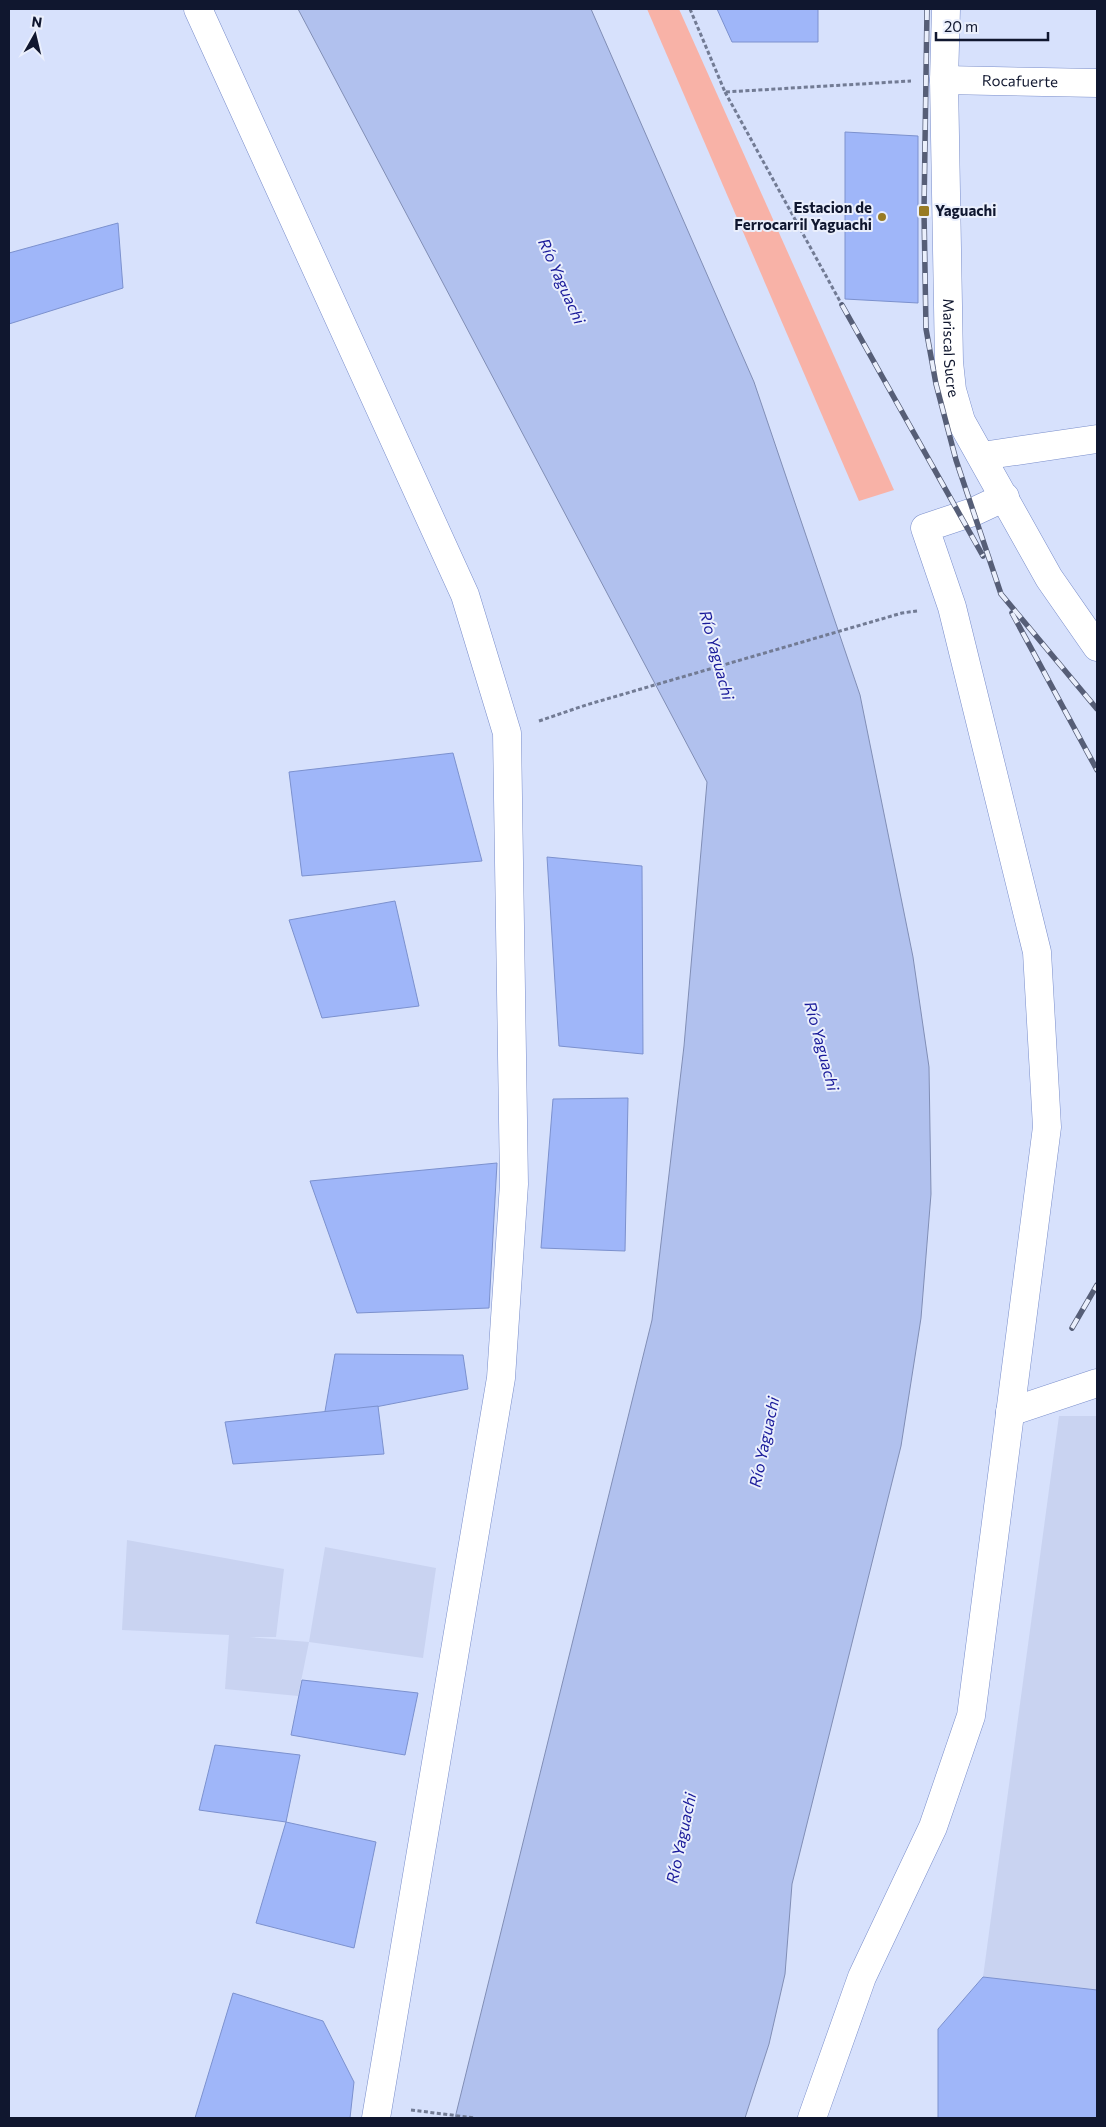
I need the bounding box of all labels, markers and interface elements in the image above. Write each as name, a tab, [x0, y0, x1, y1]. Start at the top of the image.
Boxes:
north arrow	[10, 10, 60, 60]
scale bar	[936, 10, 1048, 42]
text: N	[30, 12, 43, 31]
text: 20 m	[944, 17, 978, 35]
street label: Rocafuerte	[982, 71, 1058, 90]
place label: Estacion de Ferrocarril Yaguachi	[734, 198, 872, 233]
place label: Yaguachi	[935, 201, 996, 219]
marker: Yaguachi	[917, 204, 931, 218]
marker: Estacion de Ferrocarril Yaguachi	[876, 211, 888, 223]
water label: Río Yaguachi	[535, 235, 590, 327]
street label: Mariscal Sucre	[940, 298, 964, 399]
water label: Río Yaguachi	[696, 608, 739, 703]
water label: Río Yaguachi	[801, 999, 844, 1094]
water label: Río Yaguachi	[745, 1394, 783, 1489]
water label: Río Yaguachi	[662, 1790, 700, 1885]

